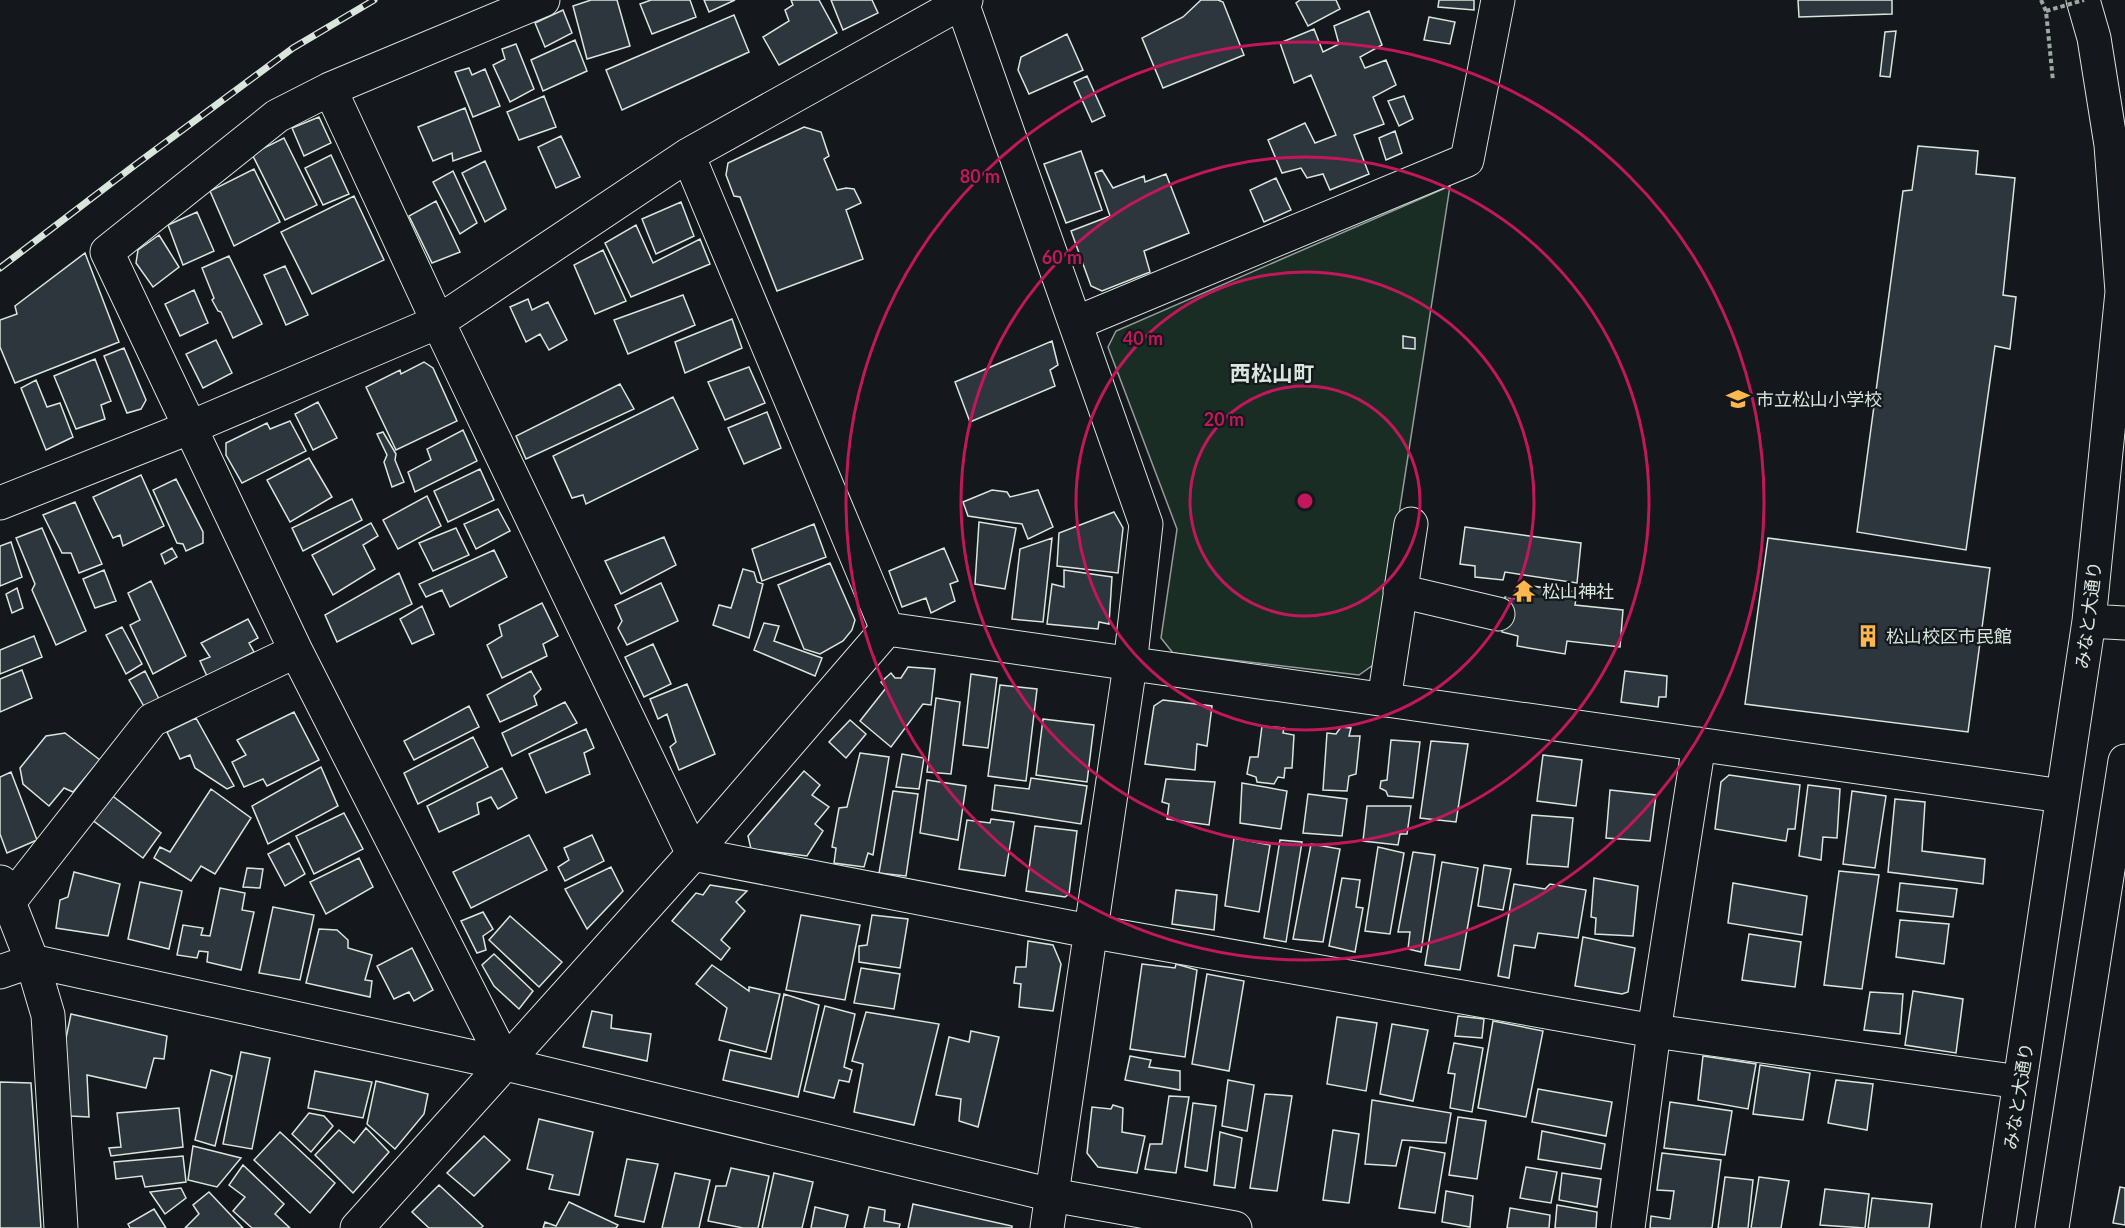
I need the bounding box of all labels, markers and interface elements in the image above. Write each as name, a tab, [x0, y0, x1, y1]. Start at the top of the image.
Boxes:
text: 80 m	[960, 165, 1000, 187]
text: 60 m	[1042, 246, 1082, 268]
text: 40 m	[1123, 327, 1163, 349]
district label: 西松山町	[1230, 360, 1314, 385]
school or university icon: 市立松山小学校	[1725, 386, 1751, 412]
place label: 市立松山小学校	[1756, 388, 1882, 410]
text: 20 m	[1204, 408, 1244, 430]
centre of rings	[1295, 491, 1315, 511]
street label: みなと大通り	[2071, 560, 2105, 670]
temple icon: 松山神社	[1511, 578, 1537, 604]
place label: 松山神社	[1542, 580, 1614, 602]
building icon: 松山校区市民館	[1855, 623, 1881, 649]
place label: 松山校区市民館	[1886, 625, 2012, 647]
street label: みなと大通り	[1999, 1041, 2037, 1151]

